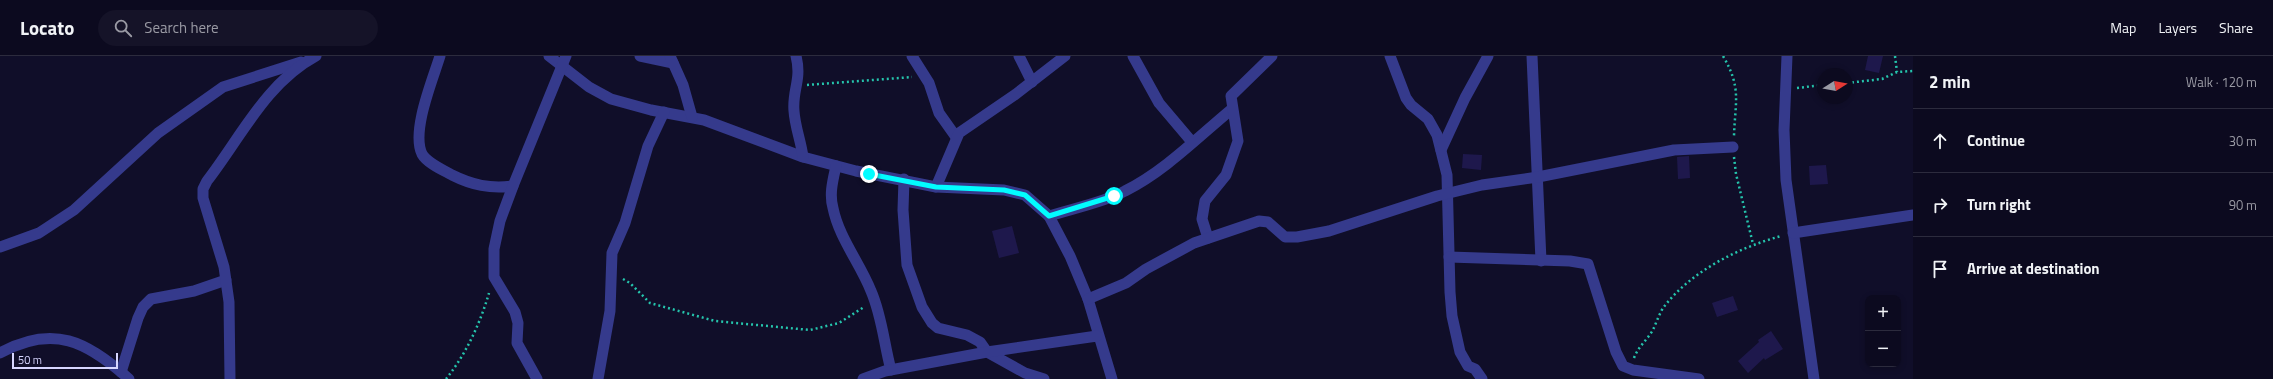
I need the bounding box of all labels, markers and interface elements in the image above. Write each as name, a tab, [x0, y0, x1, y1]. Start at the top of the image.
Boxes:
search box	[98, 10, 378, 46]
text: Locato	[20, 13, 74, 42]
text: Search here	[144, 16, 219, 39]
icon: search	[112, 17, 134, 39]
text: Map	[2110, 17, 2136, 38]
text: Layers	[2158, 17, 2197, 38]
text: Share	[2219, 17, 2253, 38]
north arrow	[1817, 68, 1853, 104]
text: 2 min	[1929, 69, 1970, 95]
text: Walk · 120 m	[2186, 72, 2257, 92]
text: Continue	[1967, 129, 2025, 152]
icon: ahead	[1929, 130, 1951, 152]
text: 30 m	[2229, 131, 2257, 151]
route end	[860, 165, 878, 183]
route start	[1105, 187, 1123, 205]
text: Turn right	[1967, 193, 2031, 216]
icon: right	[1929, 194, 1951, 216]
text: 90 m	[2229, 195, 2257, 215]
text: Arrive at destination	[1967, 257, 2100, 280]
icon: arrive	[1929, 258, 1951, 280]
map controls	[1865, 295, 1901, 367]
button: +	[1865, 295, 1901, 331]
button: −	[1865, 331, 1901, 367]
scale bar	[12, 351, 118, 370]
text: 50 m	[18, 352, 42, 368]

